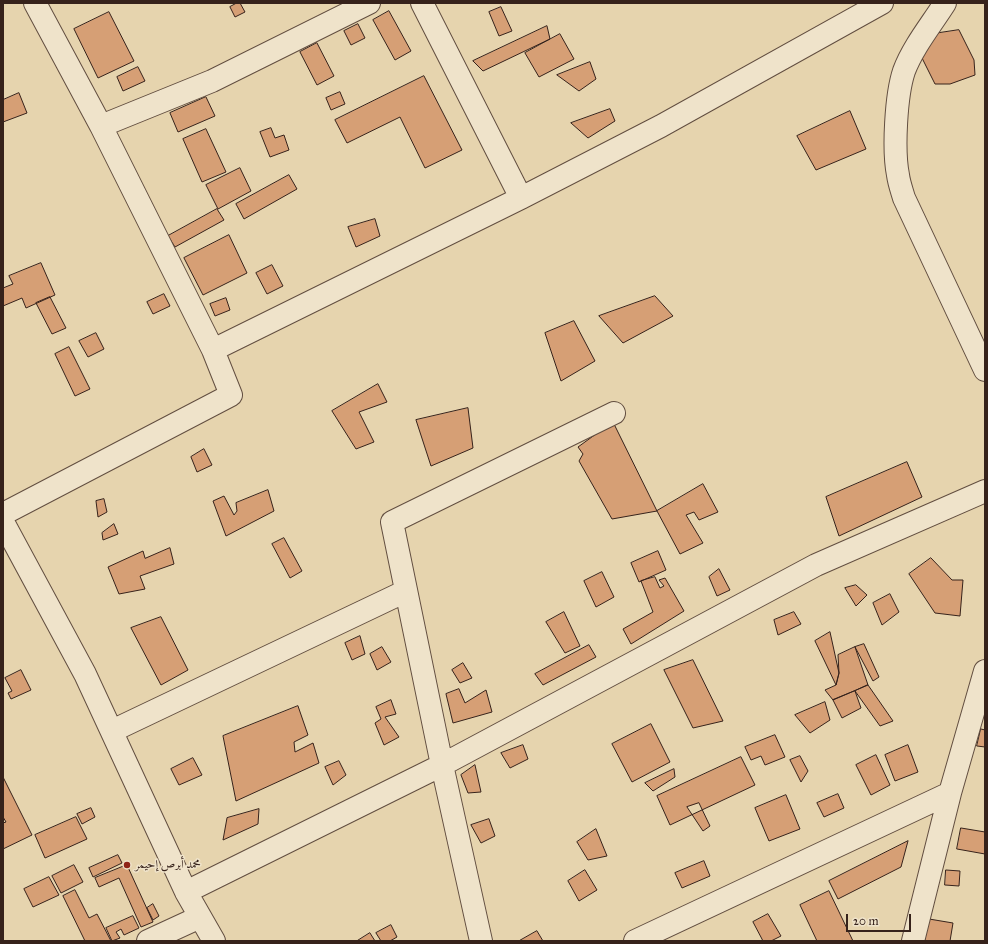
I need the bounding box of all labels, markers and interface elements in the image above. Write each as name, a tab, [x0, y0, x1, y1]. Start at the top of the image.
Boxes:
place label: محمد أبرص إحيمر	[135, 858, 201, 872]
marker: محمد أبرص إحيمر	[122, 860, 132, 870]
scale bar	[848, 906, 913, 932]
text: 20 m	[853, 914, 879, 928]

